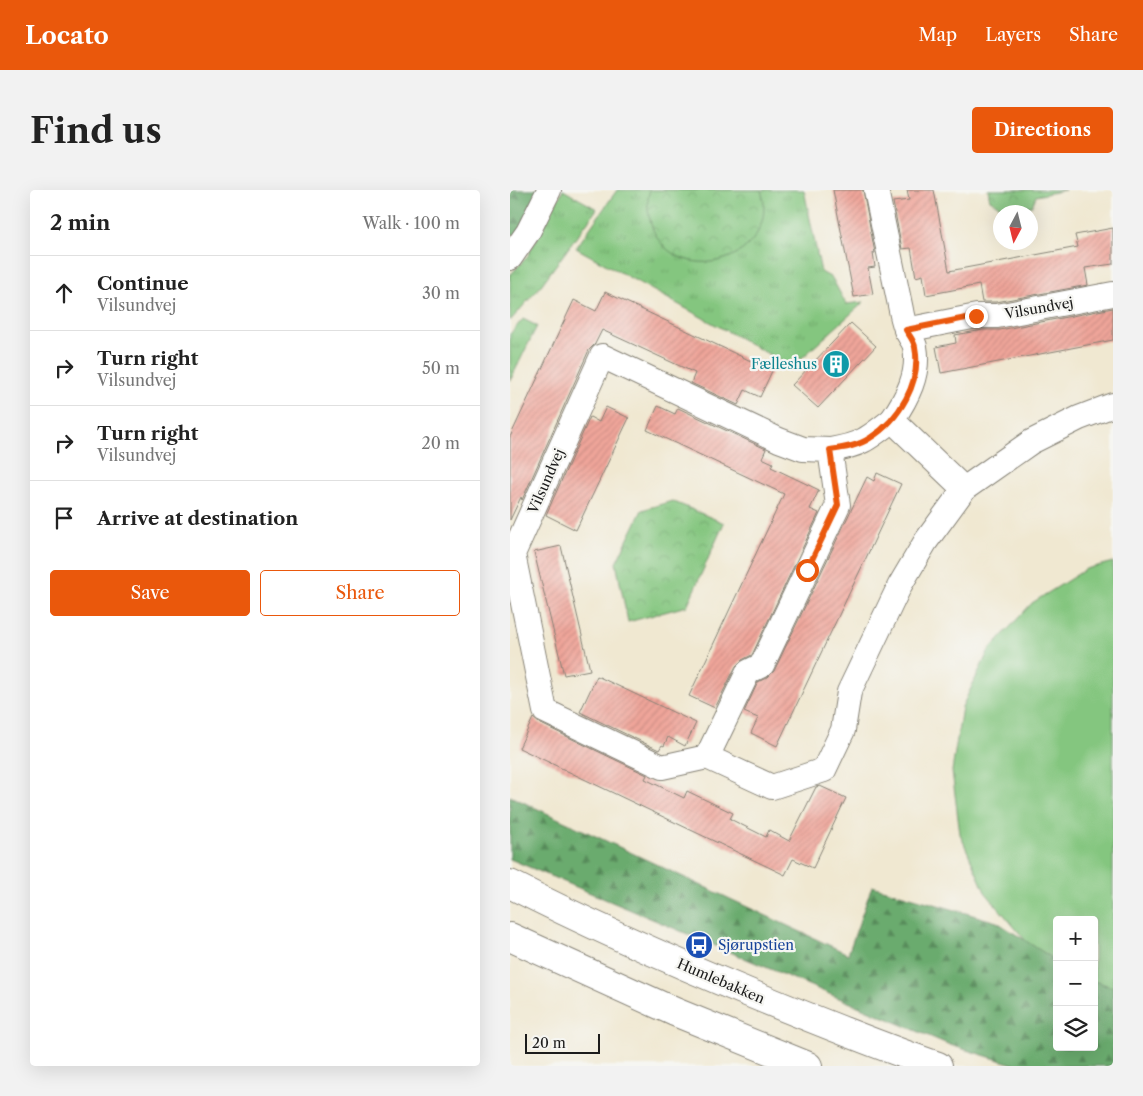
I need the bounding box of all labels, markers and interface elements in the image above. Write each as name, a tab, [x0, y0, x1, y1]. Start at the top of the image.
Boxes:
text: Locato	[25, 21, 109, 50]
text: Map	[919, 24, 957, 46]
text: Layers	[985, 24, 1041, 46]
text: Share	[1069, 24, 1118, 46]
button: Directions	[972, 107, 1113, 153]
text: Find us	[30, 109, 162, 152]
north arrow	[993, 205, 1038, 250]
text: 2 min	[50, 210, 110, 235]
text: Walk · 100 m	[363, 213, 460, 233]
text: Continue	[97, 272, 189, 295]
icon: ahead	[50, 279, 78, 307]
text: 30 m	[422, 283, 460, 303]
street label: Vilsundvej	[1002, 293, 1075, 323]
text: Vilsundvej	[97, 295, 176, 315]
route end	[965, 305, 988, 328]
text: Turn right	[97, 347, 198, 370]
building icon: Fælleshus	[821, 349, 851, 379]
icon: right	[50, 354, 78, 382]
place label: Fælleshus	[751, 355, 817, 373]
text: 50 m	[422, 358, 460, 378]
text: Vilsundvej	[97, 370, 176, 390]
text: Turn right	[97, 422, 198, 445]
icon: right	[50, 429, 78, 457]
text: 20 m	[421, 433, 460, 453]
text: Vilsundvej	[97, 445, 176, 465]
street label: Vilsundvej	[523, 446, 568, 517]
icon: arrive	[50, 504, 78, 532]
text: Arrive at destination	[97, 507, 298, 530]
route start	[796, 559, 819, 582]
button: Save	[50, 570, 250, 616]
button: Share	[260, 570, 460, 616]
map controls	[1053, 916, 1098, 1051]
button: +	[1053, 916, 1098, 961]
bus stop icon: Sjørupstien	[684, 930, 714, 960]
place label: Sjørupstien	[718, 936, 794, 954]
street label: Humlebakken	[674, 954, 768, 1008]
button: −	[1053, 961, 1098, 1006]
button: layers	[1053, 1006, 1098, 1051]
scale bar	[525, 1031, 600, 1054]
text: 20 m	[532, 1034, 566, 1052]

